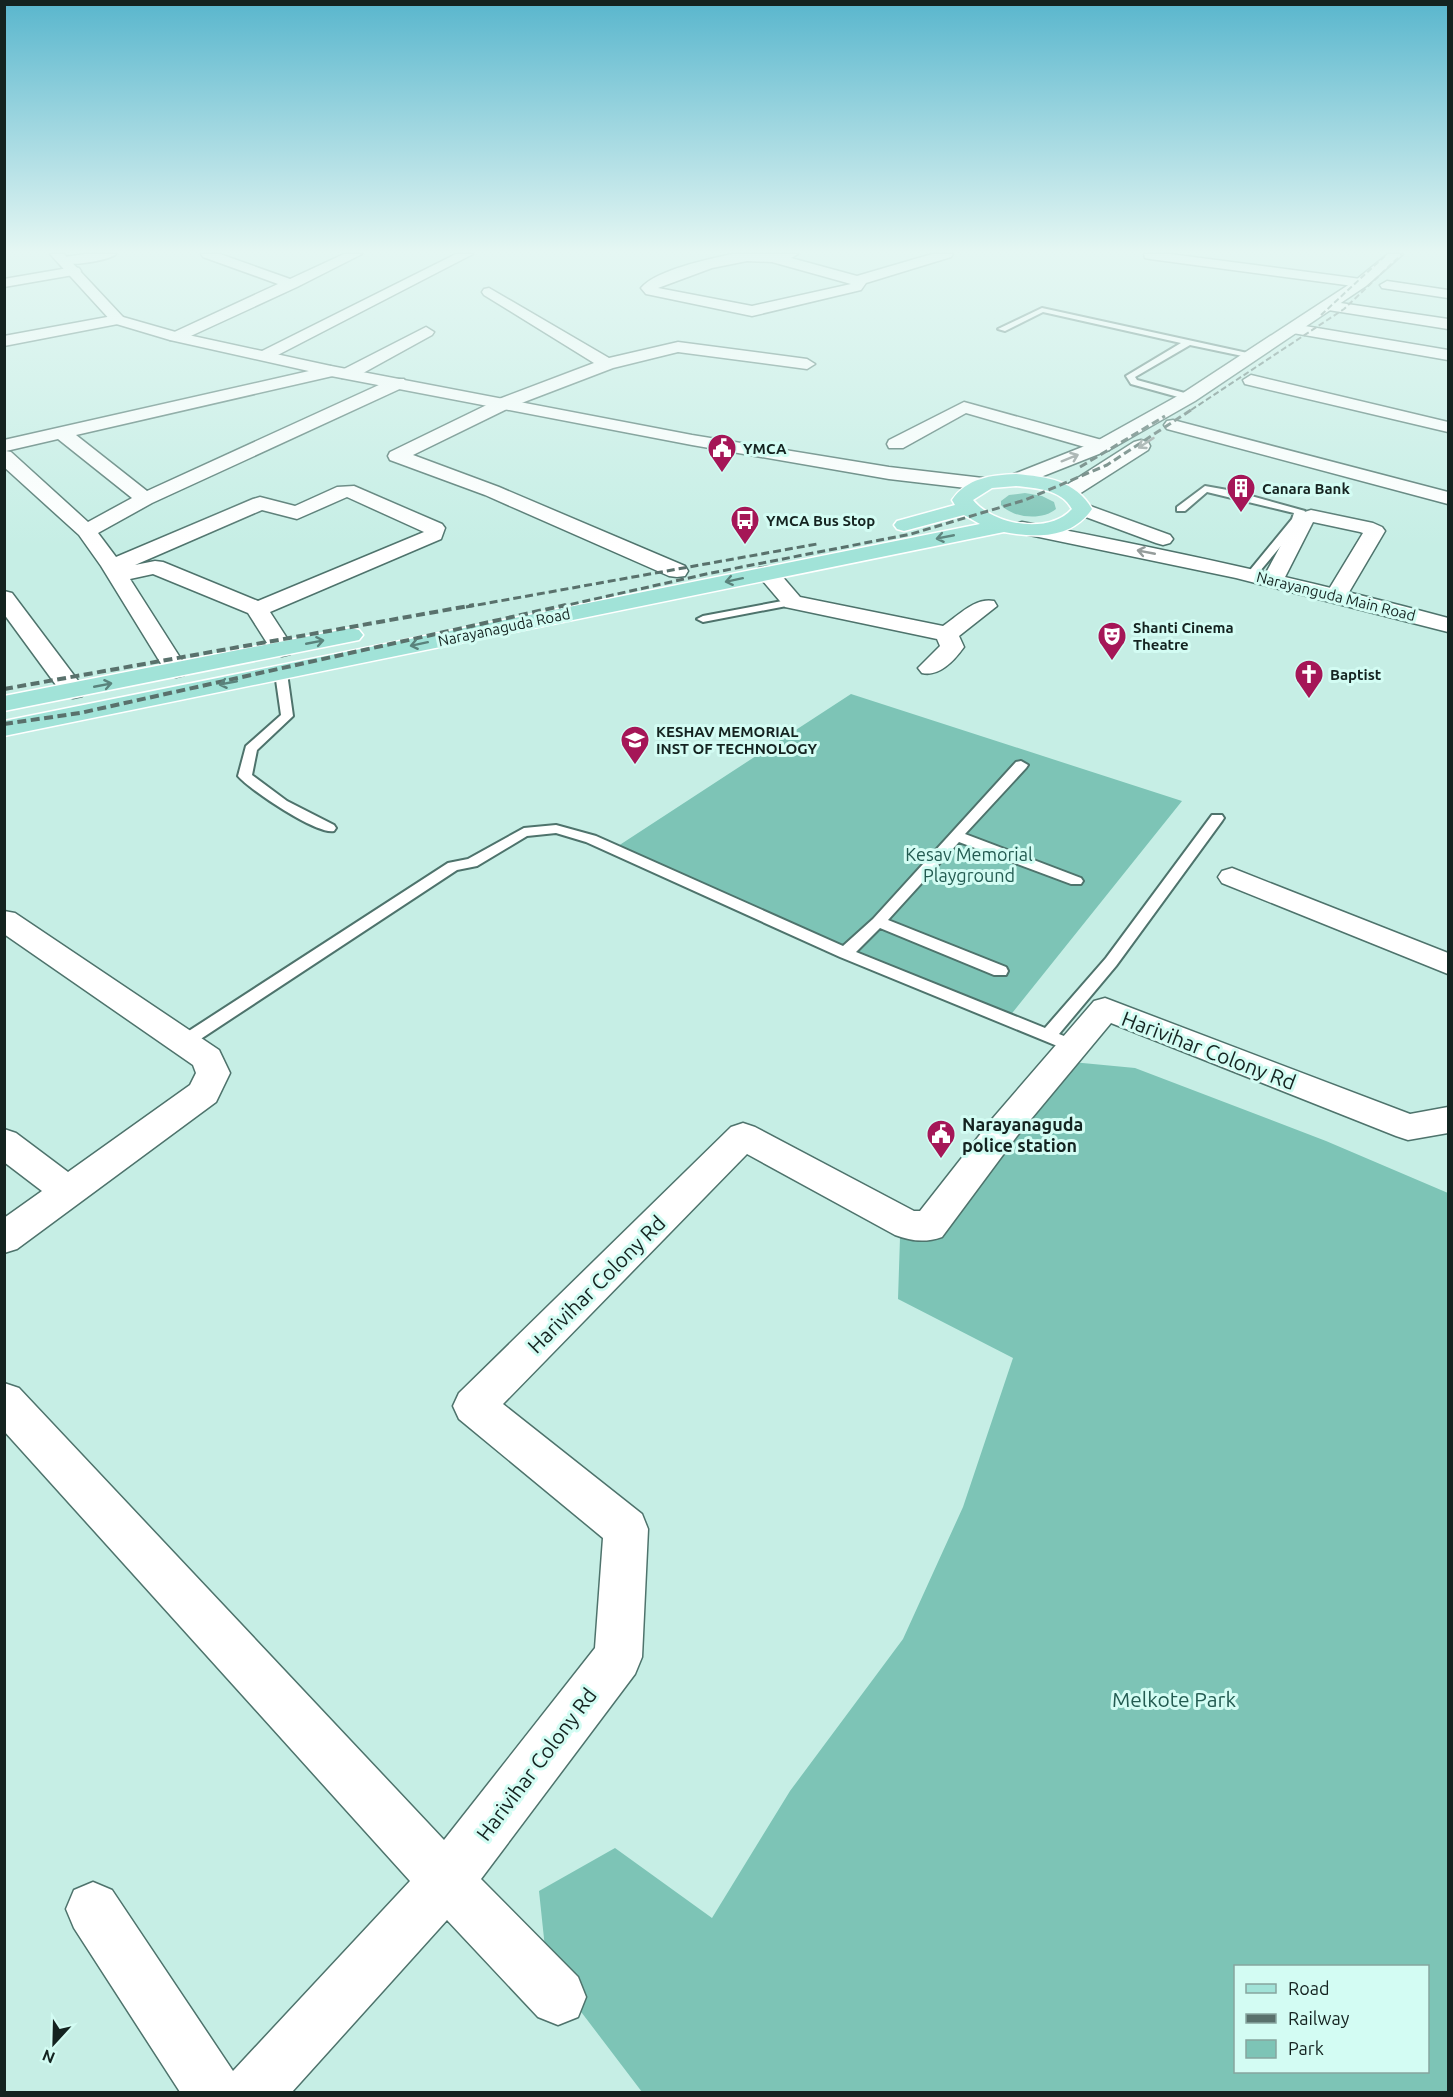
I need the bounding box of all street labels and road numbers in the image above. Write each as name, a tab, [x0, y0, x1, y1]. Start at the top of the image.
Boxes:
street label: Narayanguda Main Road	[1255, 568, 1417, 624]
street label: Narayanaguda Road	[436, 605, 572, 649]
street label: Harivihar Colony Rd	[1119, 1006, 1299, 1094]
street label: Harivihar Colony Rd	[522, 1210, 670, 1358]
street label: Harivihar Colony Rd	[471, 1683, 601, 1845]

